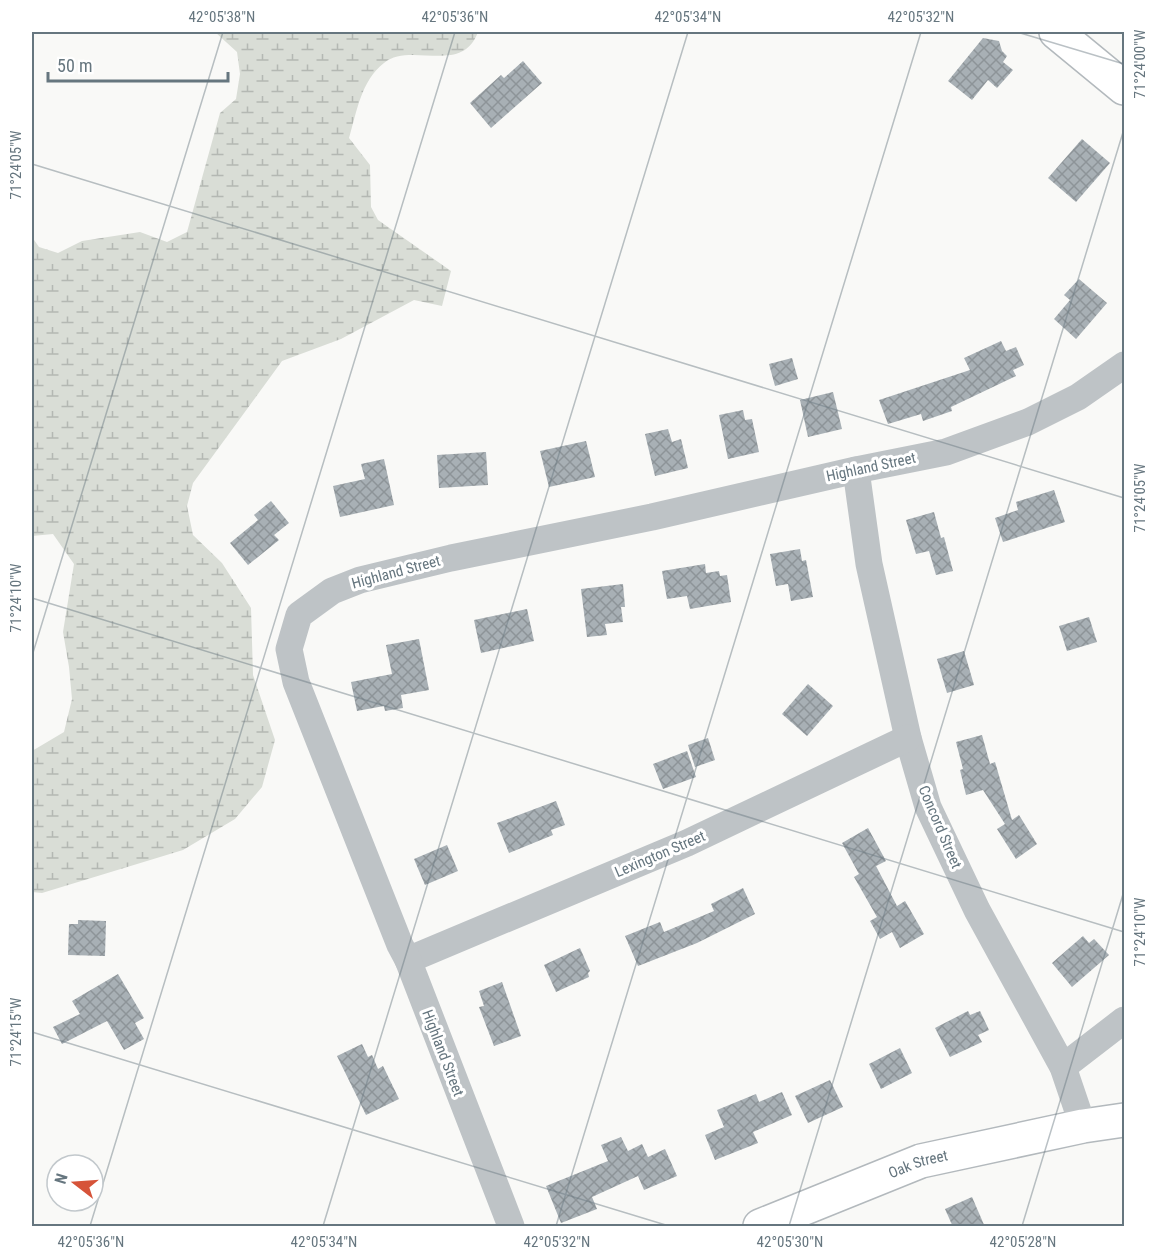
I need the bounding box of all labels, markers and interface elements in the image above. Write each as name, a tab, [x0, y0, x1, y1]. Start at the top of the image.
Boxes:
text: 42°05'38"N	[189, 8, 255, 26]
text: 42°05'36"N	[422, 8, 488, 26]
text: 42°05'34"N	[655, 8, 721, 26]
text: 42°05'32"N	[888, 8, 954, 26]
text: 71°24'00"W	[1131, 29, 1149, 98]
scale bar	[48, 45, 228, 83]
text: 50 m	[57, 55, 92, 76]
text: 71°24'05"W	[7, 130, 25, 199]
street label: Highland Street	[824, 449, 918, 485]
text: 71°24'05"W	[1131, 463, 1149, 532]
street label: Highland Street	[350, 551, 442, 593]
text: 71°24'10"W	[7, 563, 25, 632]
street label: Concord Street	[914, 783, 966, 871]
street label: Lexington Street	[612, 827, 708, 881]
text: 71°24'10"W	[1131, 897, 1149, 966]
text: 71°24'15"W	[7, 997, 25, 1066]
street label: Highland Street	[418, 1007, 468, 1099]
street label: Oak Street	[886, 1146, 949, 1182]
north arrow	[45, 1153, 105, 1213]
text: N	[51, 1171, 72, 1186]
text: 42°05'36"N	[58, 1233, 124, 1251]
text: 42°05'34"N	[291, 1233, 357, 1251]
text: 42°05'32"N	[524, 1233, 590, 1251]
text: 42°05'30"N	[757, 1233, 823, 1251]
text: 42°05'28"N	[990, 1233, 1056, 1251]

